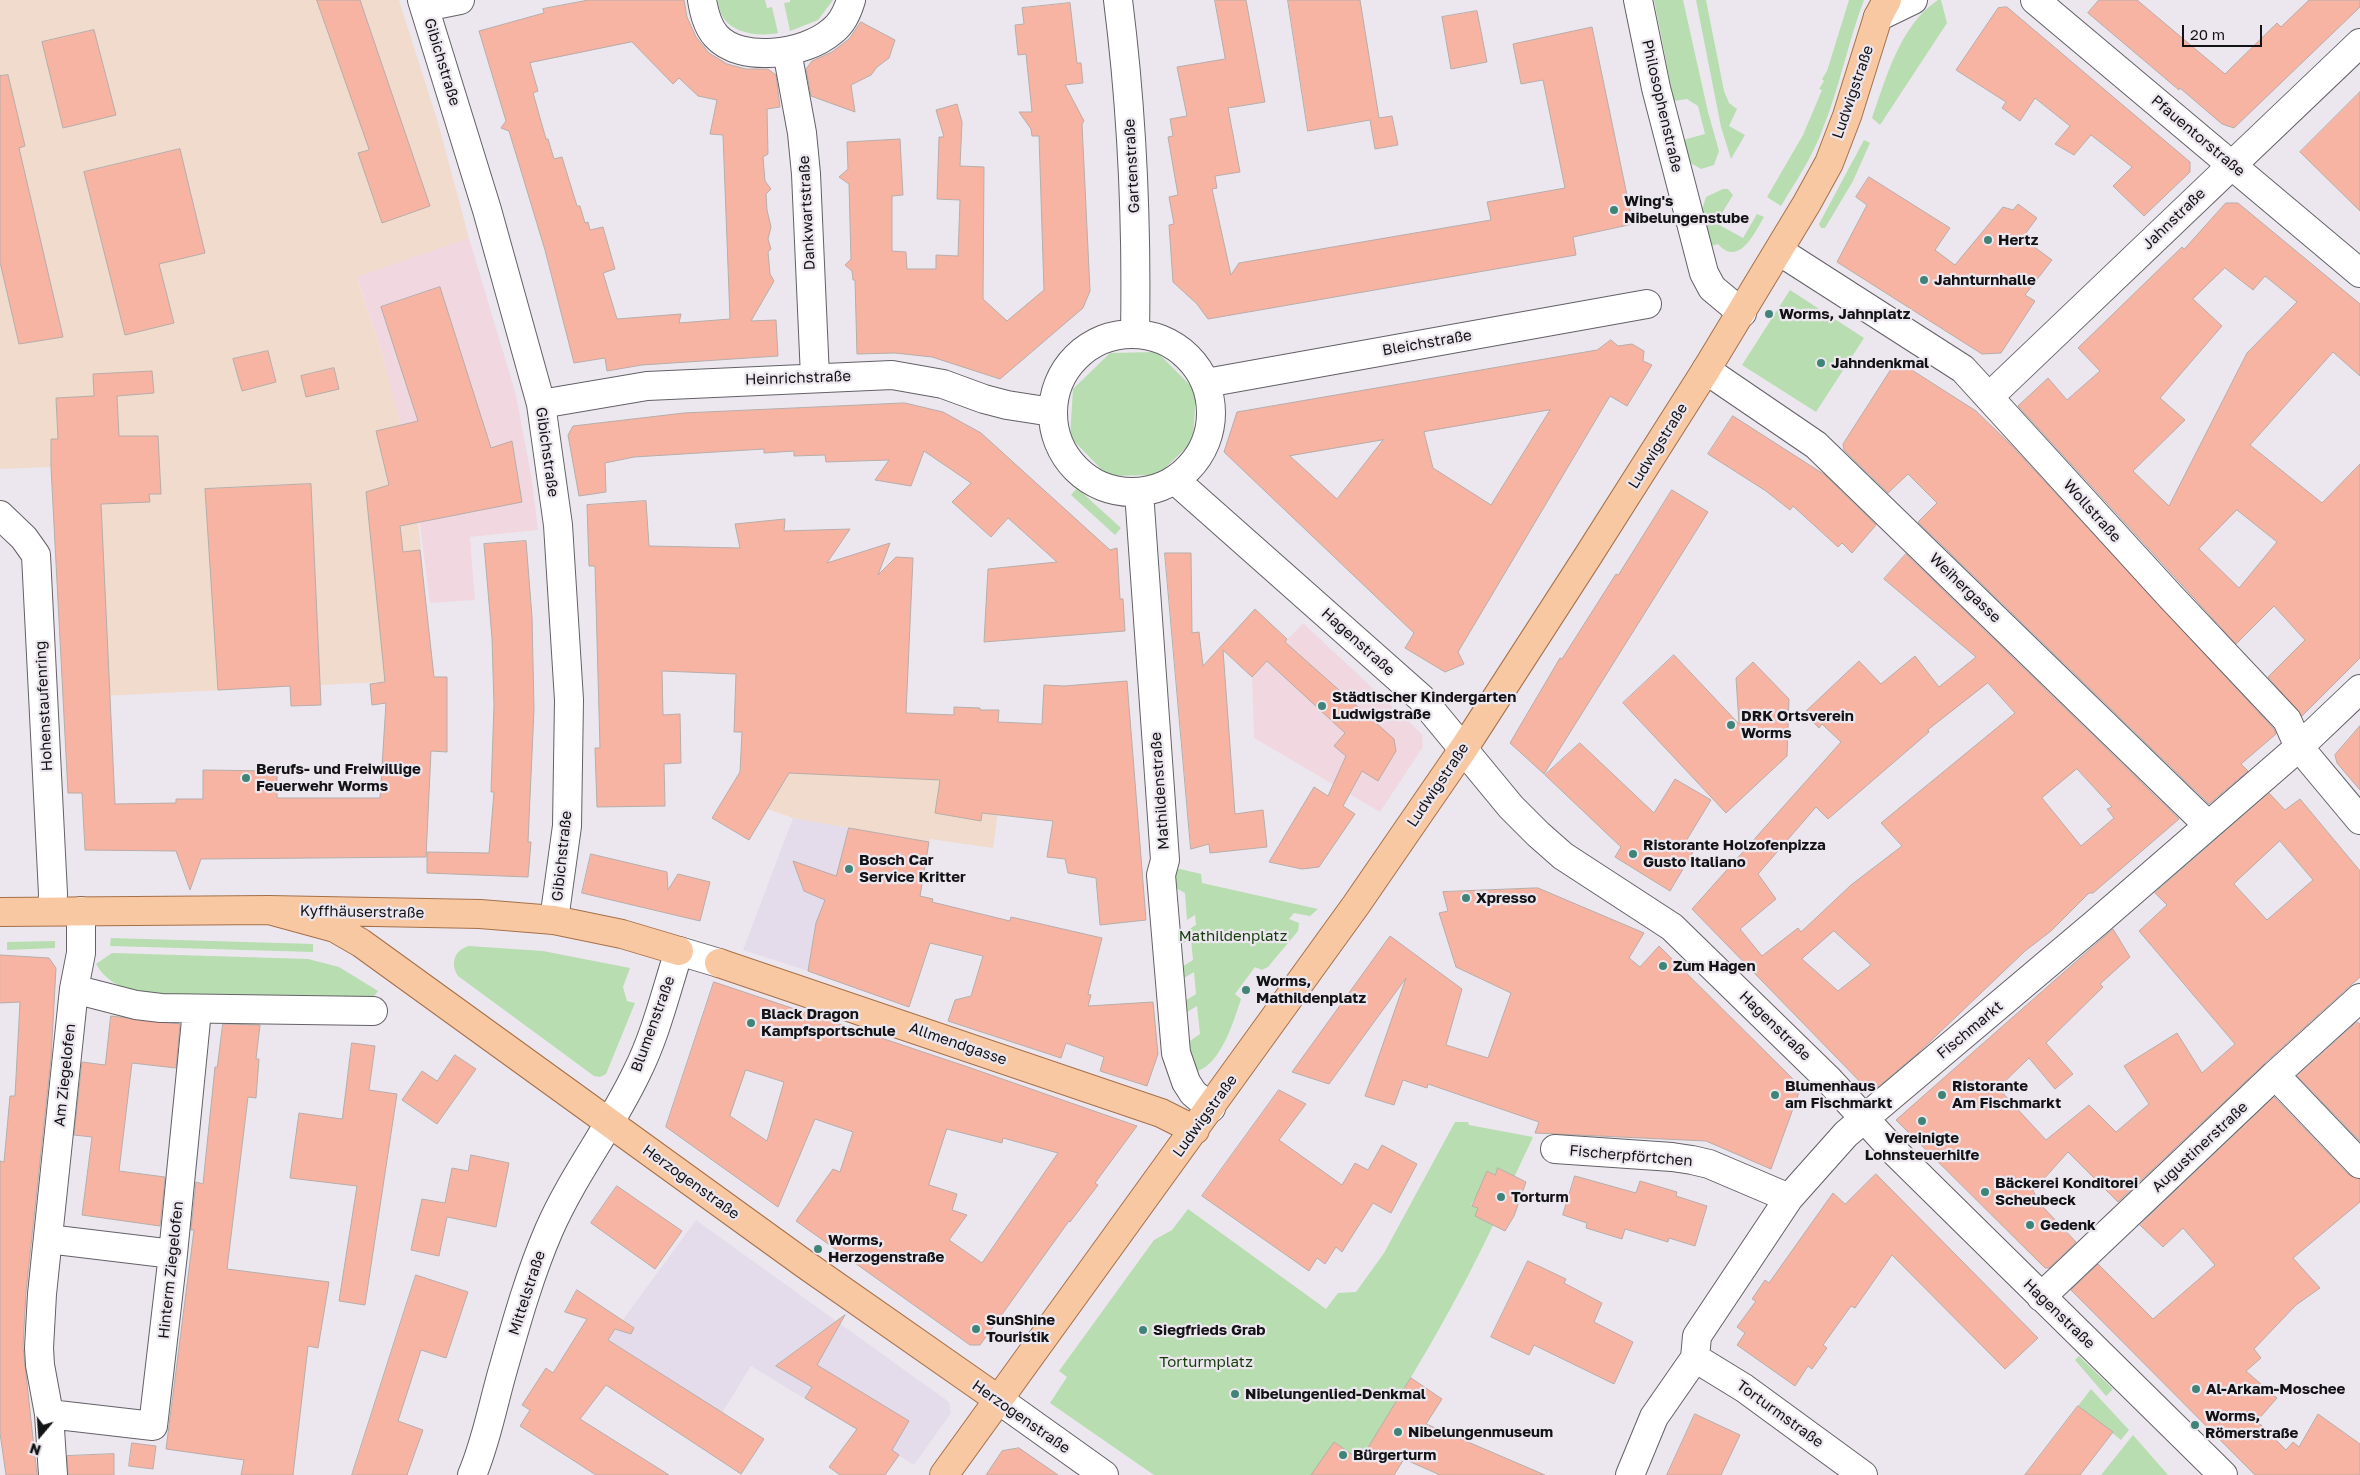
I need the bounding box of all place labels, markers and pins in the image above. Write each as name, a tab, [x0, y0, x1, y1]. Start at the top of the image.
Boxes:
place label: Wing's Nibelungenstube	[1624, 192, 1749, 227]
marker: Wing's Nibelungenstube	[1608, 204, 1620, 216]
place label: Hertz	[1998, 231, 2038, 249]
marker: Hertz	[1982, 234, 1994, 246]
place label: Jahnturnhalle	[1934, 271, 2036, 289]
marker: Jahnturnhalle	[1918, 274, 1930, 286]
place label: Worms, Jahnplatz	[1779, 305, 1910, 323]
marker: Worms, Jahnplatz	[1763, 308, 1775, 320]
place label: Jahndenkmal	[1831, 354, 1929, 372]
marker: Jahndenkmal	[1815, 357, 1827, 369]
place label: Städtischer Kindergarten Ludwigstraße	[1332, 688, 1516, 723]
marker: Städtischer Kindergarten Ludwigstraße	[1316, 700, 1328, 712]
place label: DRK Ortsverein Worms	[1741, 707, 1854, 742]
marker: DRK Ortsverein Worms	[1725, 719, 1737, 731]
place label: Berufs- und Freiwillige Feuerwehr Worms	[256, 760, 421, 795]
marker: Berufs- und Freiwillige Feuerwehr Worms	[240, 772, 252, 784]
place label: Ristorante Holzofenpizza Gusto Italiano	[1643, 836, 1826, 871]
marker: Ristorante Holzofenpizza Gusto Italiano	[1627, 848, 1639, 860]
place label: Bosch Car Service Kritter	[859, 851, 966, 886]
marker: Bosch Car Service Kritter	[843, 863, 855, 875]
place label: Xpresso	[1476, 889, 1536, 907]
marker: Xpresso	[1460, 892, 1472, 904]
place label: Zum Hagen	[1673, 957, 1755, 975]
marker: Zum Hagen	[1657, 960, 1669, 972]
place label: Worms, Mathildenplatz	[1256, 972, 1366, 1007]
marker: Worms, Mathildenplatz	[1240, 984, 1252, 996]
place label: Black Dragon Kampfsportschule	[761, 1005, 896, 1040]
marker: Black Dragon Kampfsportschule	[745, 1017, 757, 1029]
place label: Blumenhaus am Fischmarkt	[1785, 1077, 1892, 1112]
place label: Ristorante Am Fischmarkt	[1952, 1077, 2061, 1112]
marker: Blumenhaus am Fischmarkt	[1769, 1089, 1781, 1101]
marker: Ristorante Am Fischmarkt	[1936, 1089, 1948, 1101]
marker: Vereinigte Lohnsteuerhilfe	[1916, 1115, 1928, 1127]
place label: Vereinigte Lohnsteuerhilfe	[1865, 1129, 1979, 1164]
place label: Bäckerei Konditorei Scheubeck	[1995, 1174, 2138, 1209]
marker: Bäckerei Konditorei Scheubeck	[1979, 1186, 1991, 1198]
place label: Torturm	[1511, 1188, 1569, 1206]
marker: Torturm	[1495, 1191, 1507, 1203]
place label: Gedenk	[2040, 1216, 2096, 1234]
marker: Gedenk	[2024, 1219, 2036, 1231]
place label: Worms, Herzogenstraße	[828, 1231, 944, 1266]
marker: Worms, Herzogenstraße	[812, 1243, 824, 1255]
place label: SunShine Touristik	[986, 1311, 1055, 1346]
place label: Siegfrieds Grab	[1153, 1321, 1265, 1339]
marker: SunShine Touristik	[970, 1323, 982, 1335]
marker: Siegfrieds Grab	[1137, 1324, 1149, 1336]
place label: Al-Arkam-Moschee	[2206, 1380, 2345, 1398]
marker: Al-Arkam-Moschee	[2190, 1383, 2202, 1395]
place label: Nibelungenlied-Denkmal	[1245, 1385, 1426, 1403]
marker: Nibelungenlied-Denkmal	[1229, 1388, 1241, 1400]
place label: Worms, Römerstraße	[2205, 1407, 2298, 1442]
marker: Worms, Römerstraße	[2189, 1419, 2201, 1431]
place label: Nibelungenmuseum	[1408, 1423, 1553, 1441]
marker: Nibelungenmuseum	[1392, 1426, 1404, 1438]
place label: Bürgerturm	[1353, 1446, 1436, 1464]
marker: Bürgerturm	[1337, 1449, 1349, 1461]

